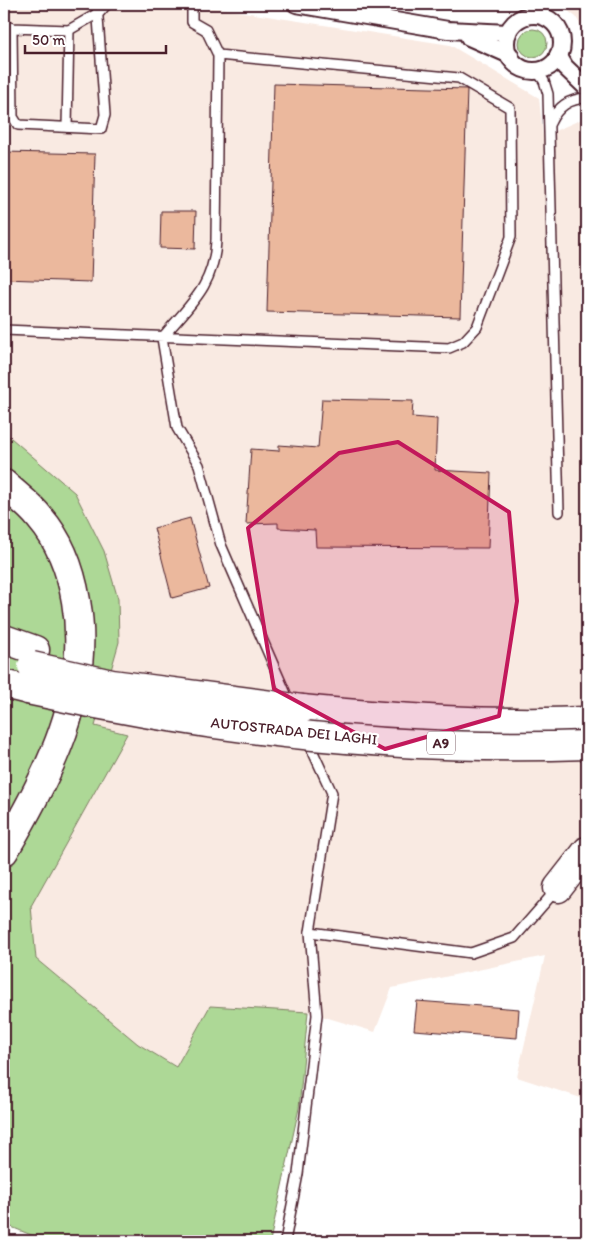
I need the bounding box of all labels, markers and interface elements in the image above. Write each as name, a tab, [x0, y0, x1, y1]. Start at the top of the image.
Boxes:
scale bar	[25, 22, 166, 54]
text: 50 m	[32, 31, 65, 49]
street label: AUTOSTRADA DEI LAGHI	[210, 713, 378, 749]
road number: A9	[427, 731, 455, 754]

